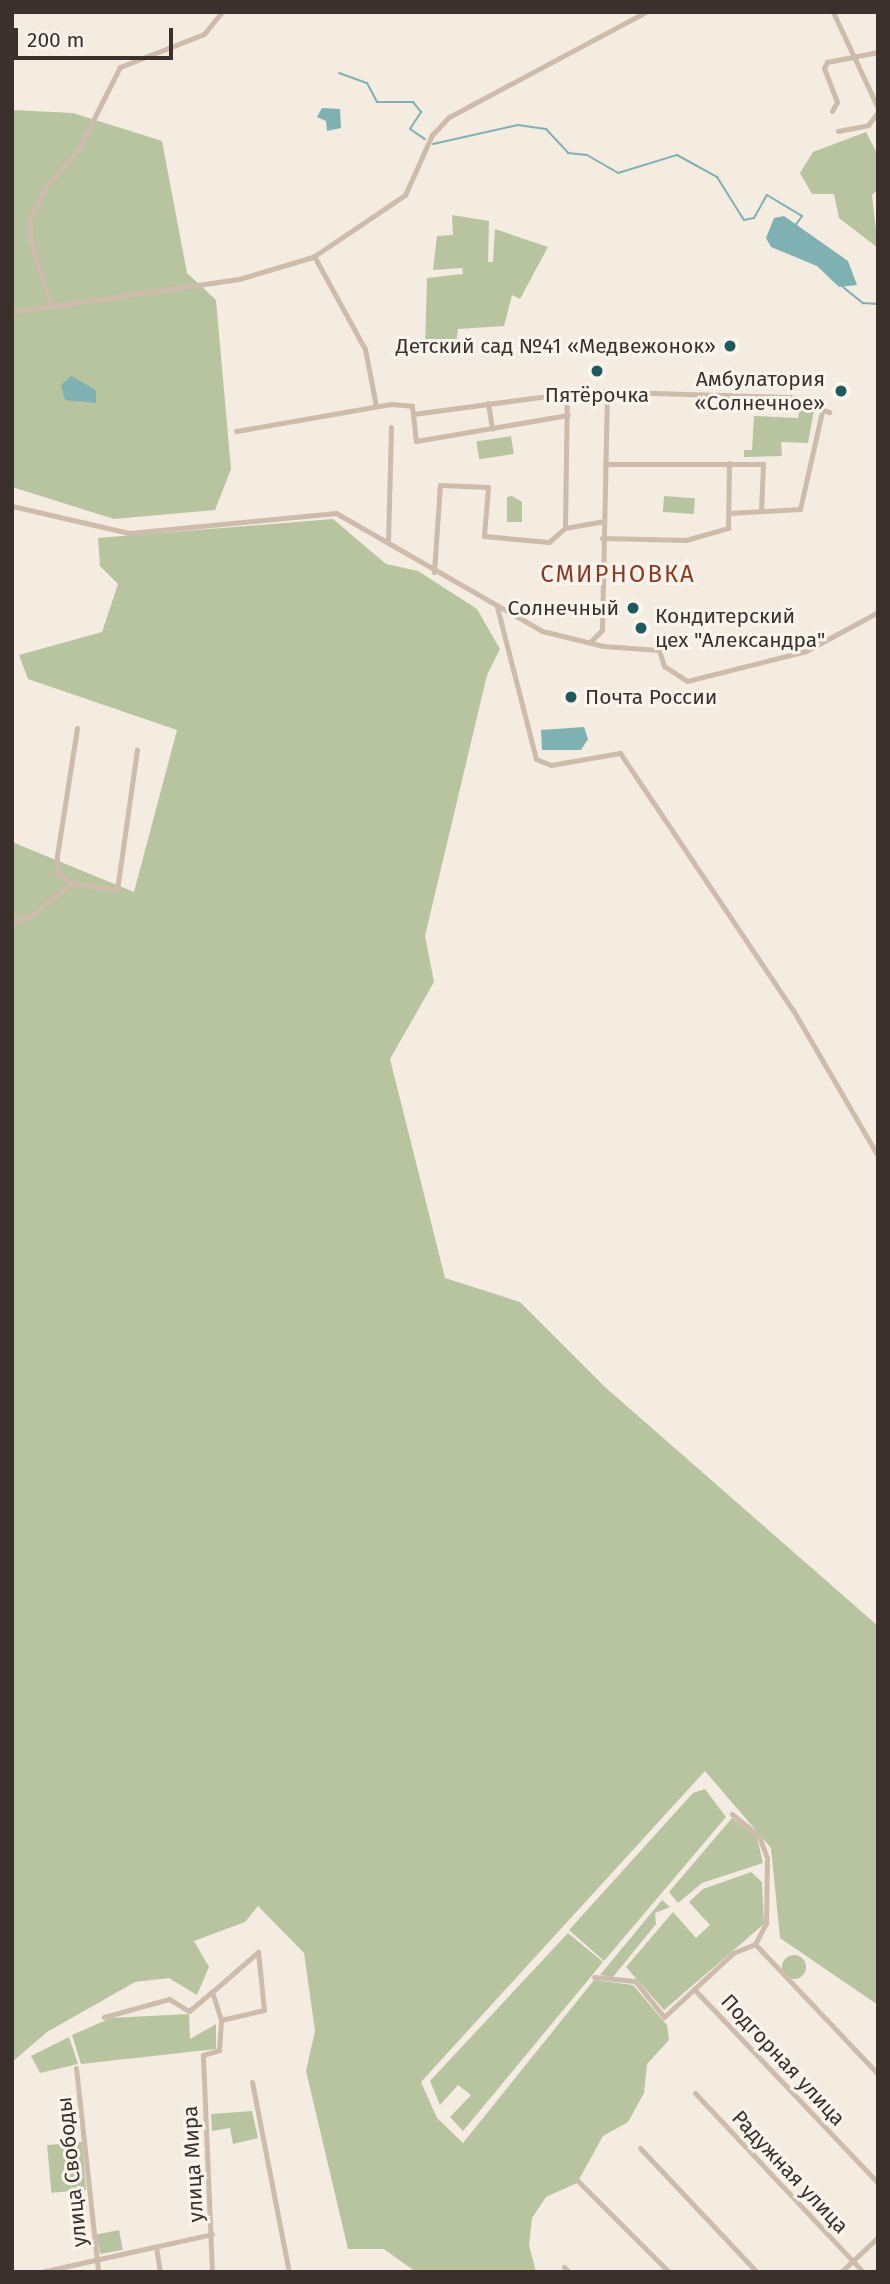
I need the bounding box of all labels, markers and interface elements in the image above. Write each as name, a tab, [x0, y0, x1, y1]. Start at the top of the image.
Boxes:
scale bar	[18, 14, 177, 58]
text: 200 m	[27, 27, 84, 53]
place label: Детский сад №41 «Медвежонок»	[396, 333, 716, 359]
marker: Детский сад №41 «Медвежонок»	[722, 338, 738, 354]
marker: Пятёрочка	[589, 363, 605, 379]
place label: Амбулатория «Солнечное»	[694, 366, 825, 416]
marker: Амбулатория «Солнечное»	[831, 381, 851, 401]
place label: Пятёрочка	[545, 382, 649, 408]
district label: СМИРНОВКА	[541, 561, 695, 589]
place label: Солнечный	[508, 595, 619, 621]
marker: Солнечный	[625, 600, 641, 616]
place label: Кондитерский цех "Александра"	[655, 603, 825, 653]
marker: Кондитерский цех "Александра"	[633, 620, 649, 636]
place label: Почта России	[585, 684, 717, 710]
marker: Почта России	[563, 689, 579, 705]
street label: Подгорная улица	[716, 1989, 850, 2131]
street label: улица Свободы	[52, 2096, 92, 2248]
street label: улица Мира	[177, 2105, 209, 2223]
street label: Радужная улица	[727, 2105, 853, 2239]

